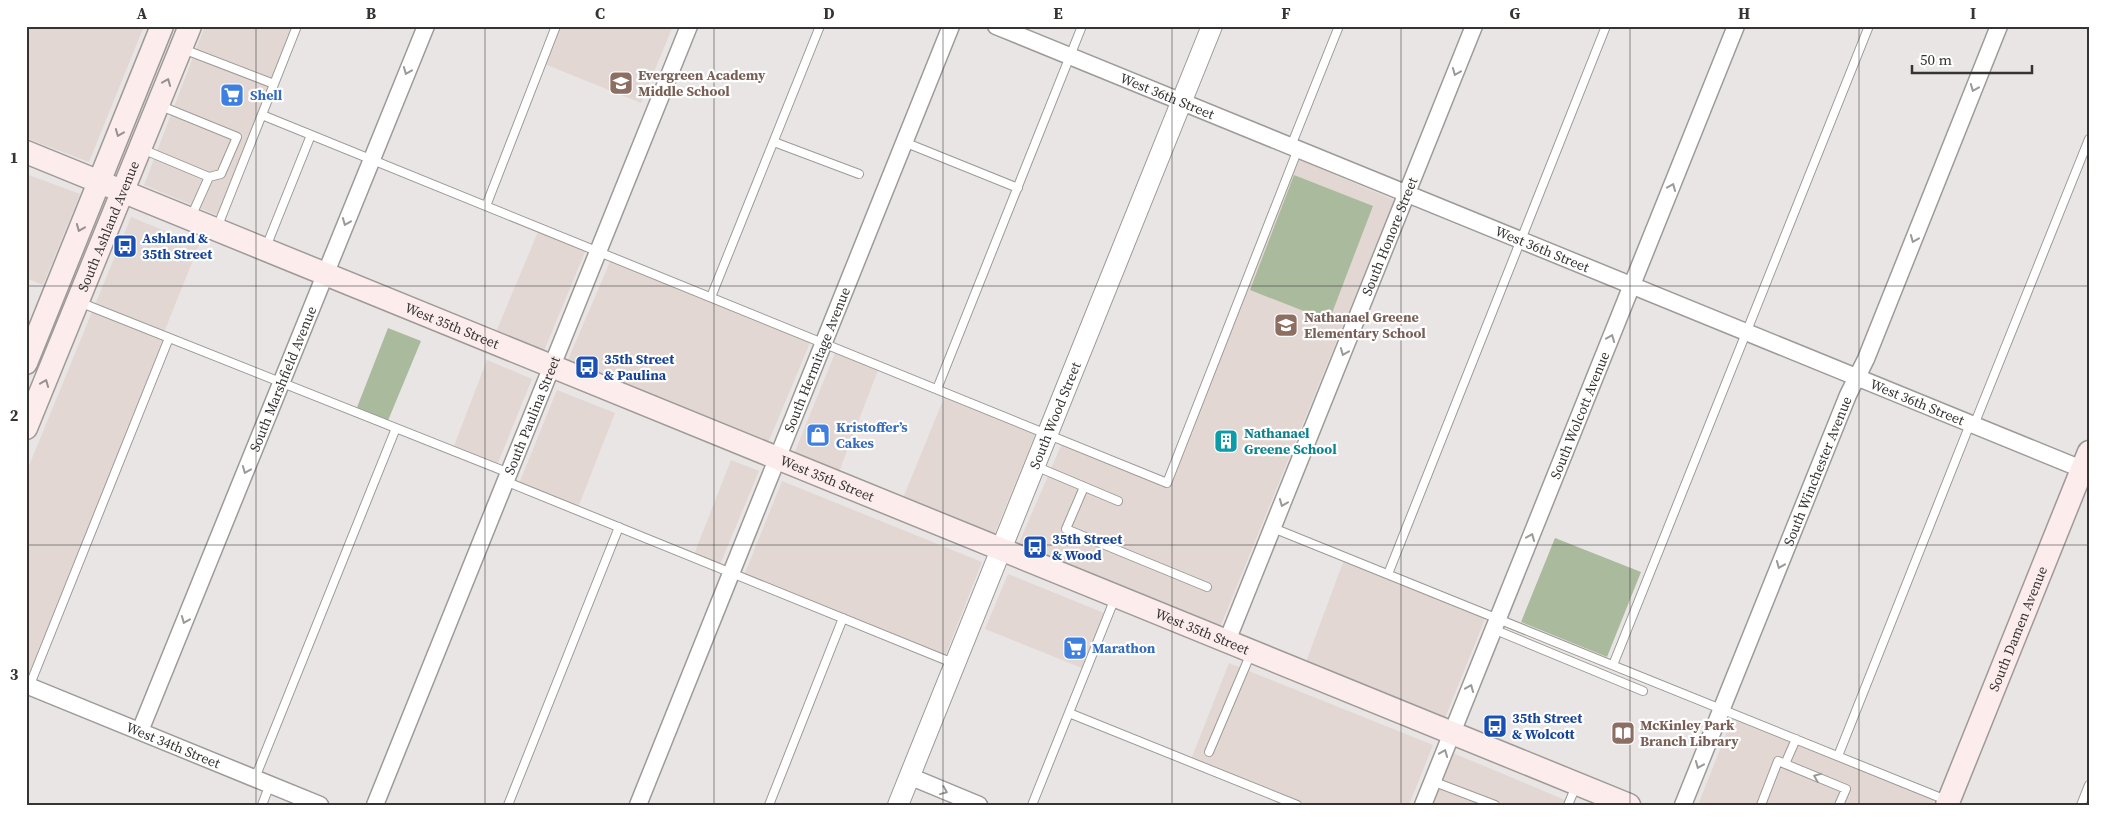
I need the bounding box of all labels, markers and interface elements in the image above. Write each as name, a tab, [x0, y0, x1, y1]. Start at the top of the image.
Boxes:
text: A	[137, 2, 148, 24]
text: B	[366, 2, 377, 24]
text: C	[595, 2, 605, 24]
text: D	[823, 2, 835, 24]
text: E	[1053, 2, 1063, 24]
text: F	[1281, 2, 1291, 24]
text: G	[1510, 2, 1521, 24]
text: H	[1738, 2, 1750, 24]
text: I	[1970, 2, 1976, 24]
scale bar	[1912, 42, 2032, 74]
text: 50 m	[1920, 49, 1952, 70]
place label: Evergreen Academy Middle School	[638, 65, 766, 101]
one-way arrow	[403, 67, 413, 75]
one-way arrow	[1452, 67, 1462, 75]
street label: West 36th Street	[1117, 68, 1218, 124]
school or university icon: Evergreen Academy Middle School	[608, 70, 634, 96]
one-way arrow	[161, 78, 172, 87]
supermarket icon: Shell	[219, 82, 245, 108]
one-way arrow	[1970, 83, 1981, 92]
place label: Shell	[250, 85, 283, 105]
one-way arrow	[115, 128, 125, 137]
text: 1	[10, 146, 18, 168]
street label: South Ashland Avenue	[73, 158, 144, 295]
street label: South Honore Street	[1357, 174, 1422, 299]
one-way arrow	[1665, 183, 1676, 192]
one-way arrow	[342, 217, 353, 226]
street label: West 36th Street	[1492, 221, 1593, 277]
one-way arrow	[76, 223, 86, 231]
place label: Ashland & 35th Street	[142, 228, 213, 264]
bus stop icon: Ashland & 35th Street	[112, 233, 138, 259]
one-way arrow	[1910, 234, 1920, 243]
street label: South Hermitage Avenue	[779, 284, 855, 435]
street label: West 35th Street	[402, 297, 502, 354]
street label: South Marshfield Avenue	[244, 303, 321, 455]
place label: Nathanael Greene Elementary School	[1304, 307, 1426, 343]
school or university icon: Nathanael Greene Elementary School	[1273, 312, 1299, 338]
one-way arrow	[1605, 334, 1615, 342]
one-way arrow	[1339, 347, 1350, 356]
place label: 35th Street & Paulina	[604, 349, 675, 385]
street label: South Wolcott Avenue	[1545, 349, 1614, 482]
street label: South Paulina Street	[499, 353, 565, 478]
bus stop icon: 35th Street & Paulina	[574, 354, 600, 380]
street label: South Wood Street	[1024, 358, 1086, 472]
street label: West 36th Street	[1867, 374, 1968, 430]
one-way arrow	[38, 379, 49, 388]
street label: South Winchester Avenue	[1778, 393, 1857, 549]
text: 2	[10, 404, 19, 426]
place label: Kristoffer’s Cakes	[836, 417, 908, 453]
shop icon: Kristoffer’s Cakes	[805, 422, 831, 448]
place label: Nathanael Greene School	[1244, 423, 1337, 459]
building icon: Nathanael Greene School	[1213, 428, 1239, 454]
street label: West 35th Street	[777, 450, 878, 507]
one-way arrow	[241, 465, 252, 474]
one-way arrow	[1279, 498, 1289, 507]
place label: 35th Street & Wood	[1052, 529, 1123, 565]
one-way arrow	[1524, 533, 1535, 542]
bus stop icon: 35th Street & Wood	[1022, 534, 1048, 560]
one-way arrow	[1775, 561, 1785, 569]
street label: South Damen Avenue	[1984, 563, 2052, 694]
street label: West 35th Street	[1152, 603, 1253, 659]
one-way arrow	[180, 615, 191, 624]
supermarket icon: Marathon	[1062, 635, 1088, 661]
place label: Marathon	[1092, 638, 1156, 658]
text: 3	[10, 663, 19, 685]
one-way arrow	[1464, 684, 1474, 692]
place label: 35th Street & Wolcott	[1512, 708, 1583, 744]
bus stop icon: 35th Street & Wolcott	[1482, 713, 1508, 739]
place label: McKinley Park Branch Library	[1640, 715, 1739, 751]
street label: West 34th Street	[123, 717, 224, 773]
library icon: McKinley Park Branch Library	[1610, 720, 1636, 746]
one-way arrow	[1438, 749, 1448, 757]
one-way arrow	[1695, 760, 1706, 769]
one-way arrow	[1813, 773, 1821, 783]
one-way arrow	[939, 784, 948, 795]

